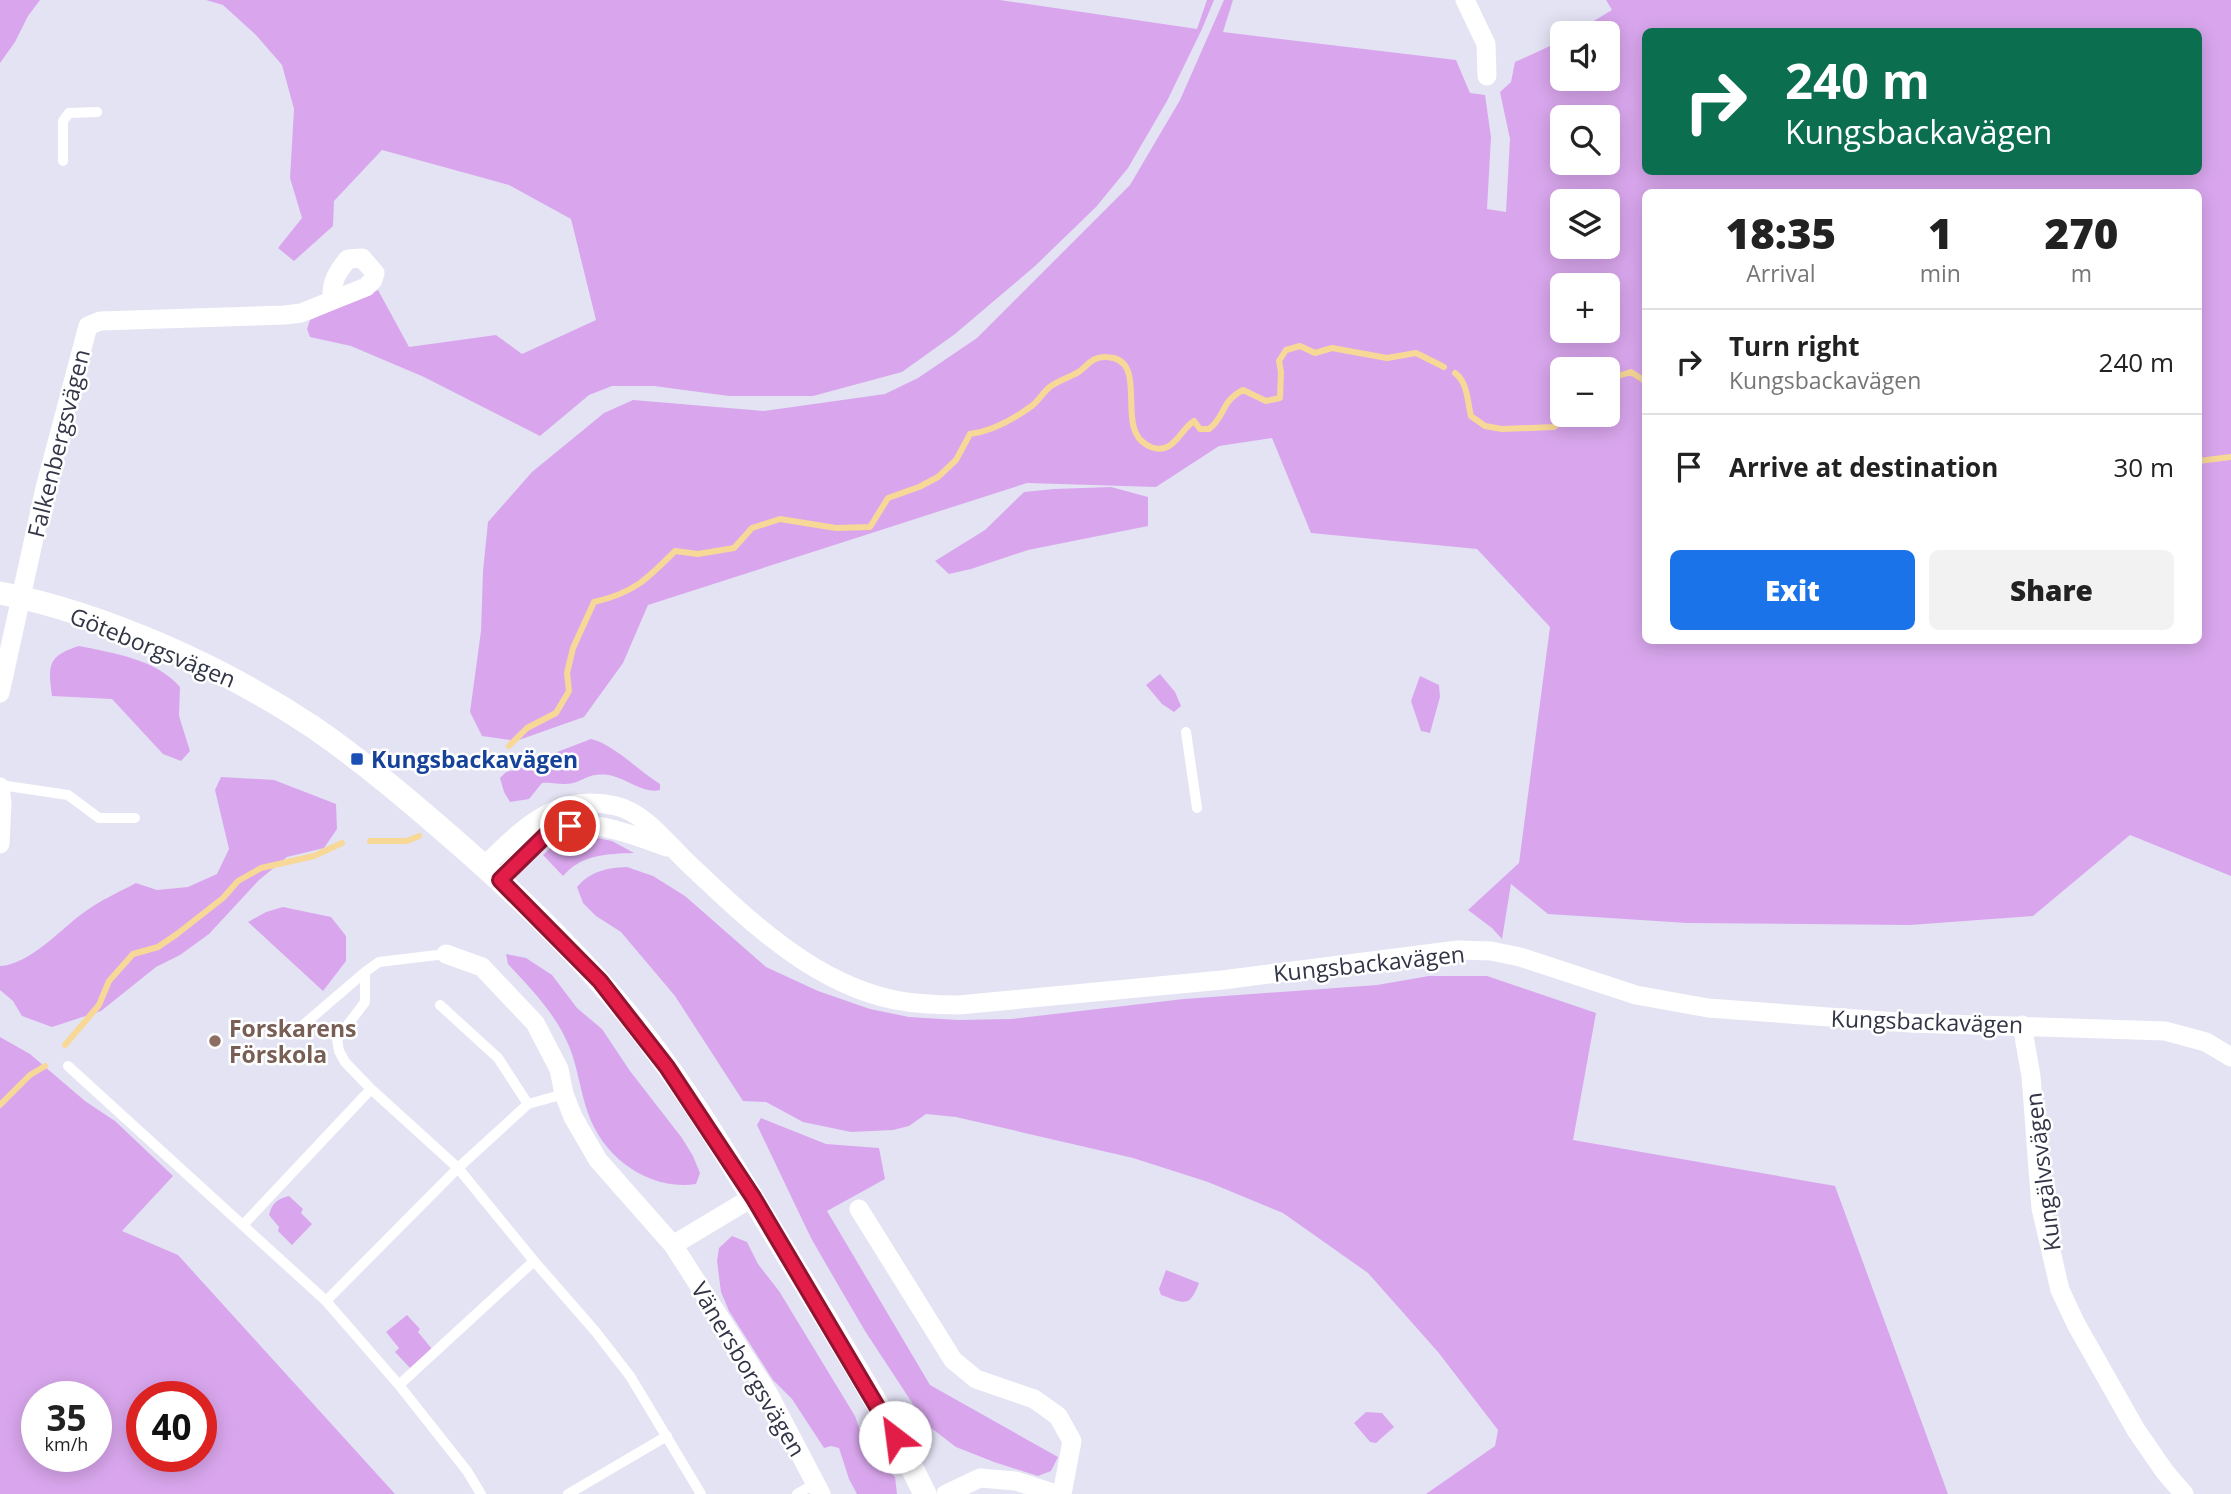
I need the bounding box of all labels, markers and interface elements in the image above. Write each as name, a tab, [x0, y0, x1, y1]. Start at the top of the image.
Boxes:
map controls	[1550, 21, 1620, 427]
button: sound	[1550, 21, 1620, 91]
text: 240 m	[1785, 47, 1930, 113]
icon: right	[1670, 56, 1761, 147]
button: search	[1550, 105, 1620, 175]
text: Kungsbackavägen	[1785, 110, 2052, 153]
button: layers	[1550, 189, 1620, 259]
text: 18:35	[1726, 204, 1836, 261]
text: 1	[1928, 204, 1953, 261]
text: 270	[2045, 204, 2118, 261]
text: Arrival	[1746, 257, 1816, 289]
text: min	[1920, 257, 1961, 289]
text: m	[2071, 257, 2092, 289]
button: +	[1550, 273, 1620, 343]
text: Turn right	[1729, 328, 1860, 364]
icon: right	[1670, 343, 1708, 381]
text: 240 m	[2099, 344, 2174, 380]
street label: Falkenbergsvägen	[19, 345, 97, 541]
button: −	[1550, 357, 1620, 427]
text: Kungsbackavägen	[1729, 364, 1921, 396]
icon: arrive	[1670, 448, 1708, 486]
text: Arrive at destination	[1729, 449, 1998, 485]
text: 30 m	[2113, 449, 2174, 485]
button: Exit	[1670, 550, 1915, 630]
button: Share	[1929, 550, 2174, 630]
street label: Göteborgsvägen	[65, 599, 241, 695]
place label: Kungsbackavägen	[371, 743, 578, 775]
marker: Kungsbackavägen	[349, 751, 365, 767]
pin	[540, 796, 600, 856]
icon: arrive	[551, 807, 589, 845]
street label: Kungsbackavägen	[1272, 937, 1466, 989]
street label: Kungsbackavägen	[1830, 1002, 2024, 1040]
place label: Forskarens Förskola	[229, 1012, 356, 1070]
marker: Forskarens Förskola	[207, 1033, 223, 1049]
street label: Kungälvsvägen	[2016, 1091, 2068, 1253]
street label: Vänersborgsvägen	[684, 1276, 814, 1462]
speed limit sign: 40	[126, 1381, 217, 1472]
text: 35	[46, 1394, 87, 1441]
position arrow	[858, 1400, 932, 1474]
text: km/h	[45, 1432, 88, 1456]

